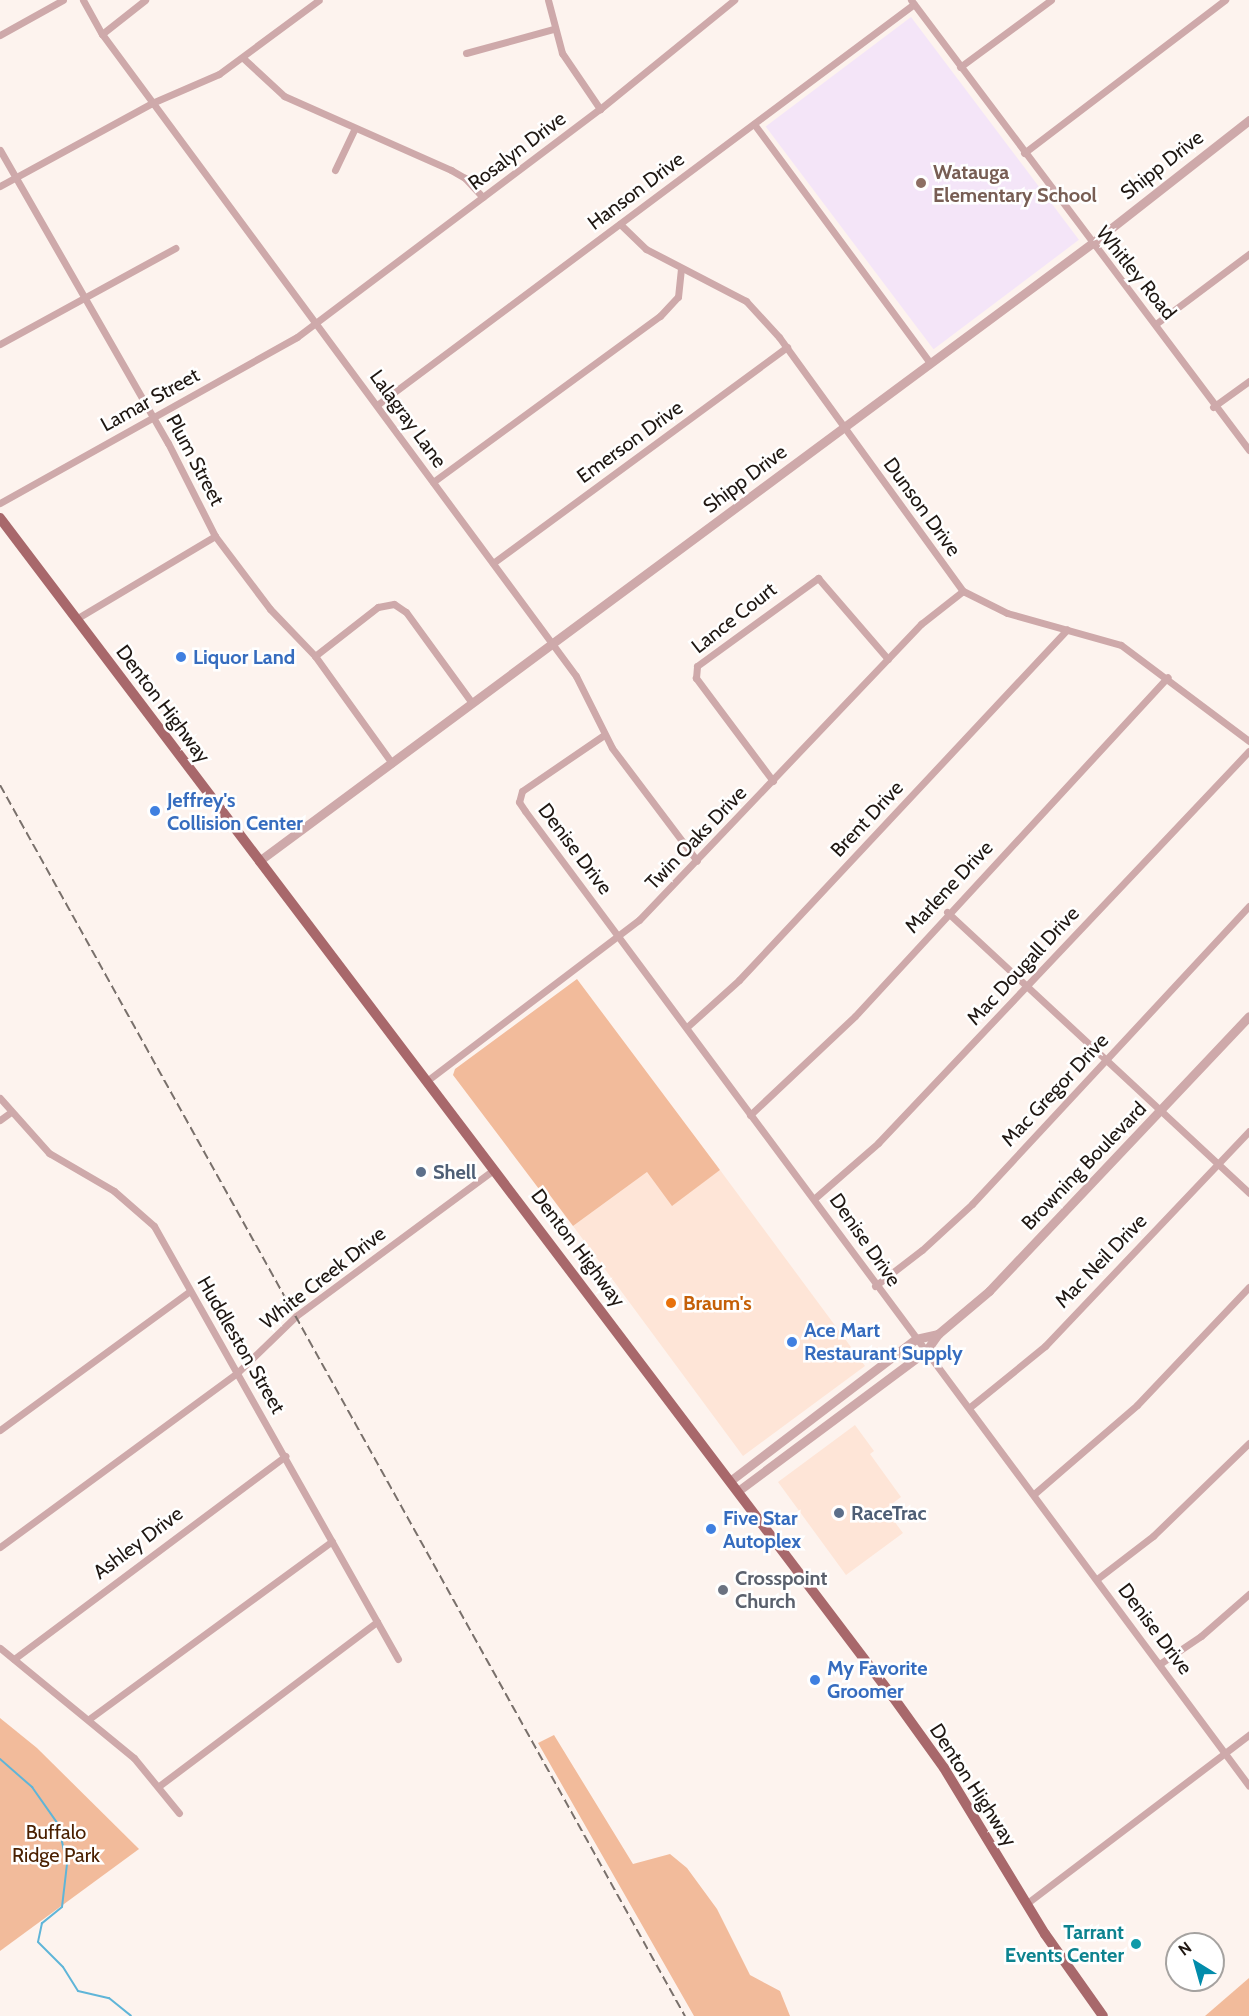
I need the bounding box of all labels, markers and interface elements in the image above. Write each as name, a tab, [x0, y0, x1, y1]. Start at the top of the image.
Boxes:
street label: Rosalyn Drive	[464, 107, 570, 195]
street label: Shipp Drive	[1116, 125, 1208, 205]
street label: Hanson Drive	[583, 147, 689, 235]
place label: Watauga Elementary School	[933, 160, 1097, 207]
marker: Watauga Elementary School	[914, 176, 928, 190]
street label: Whitley Road	[1091, 221, 1181, 325]
street label: Lamar Street	[97, 363, 203, 437]
street label: Lalagray Lane	[365, 365, 451, 473]
street label: Emerson Drive	[572, 396, 688, 488]
street label: Plum Street	[161, 410, 229, 510]
street label: Shipp Drive	[699, 440, 791, 518]
street label: Dunson Drive	[878, 453, 966, 561]
street label: Lance Court	[687, 577, 781, 659]
street label: Denton Highway	[111, 640, 215, 768]
place label: Liquor Land	[193, 645, 295, 669]
marker: Liquor Land	[174, 650, 188, 664]
street label: Brent Drive	[826, 776, 908, 862]
street label: Twin Oaks Drive	[640, 781, 752, 895]
place label: Jeffrey's Collision Center	[167, 788, 303, 835]
street label: Denise Drive	[533, 799, 617, 899]
marker: Jeffrey's Collision Center	[148, 804, 162, 818]
street label: Marlene Drive	[900, 836, 998, 938]
street label: Mac Dougall Drive	[962, 902, 1084, 1030]
street label: Mac Gregor Drive	[997, 1029, 1113, 1151]
street label: Browning Boulevard	[1017, 1097, 1151, 1235]
place label: Shell	[433, 1160, 476, 1184]
marker: Shell	[414, 1165, 428, 1179]
street label: Denton Highway	[526, 1184, 630, 1312]
street label: Denise Drive	[824, 1189, 906, 1291]
street label: Mac Neil Drive	[1050, 1209, 1152, 1313]
street label: White Creek Drive	[256, 1222, 390, 1334]
street label: Huddleston Street	[192, 1272, 290, 1418]
place label: Braum's	[683, 1291, 752, 1315]
marker: Braum's	[664, 1296, 678, 1310]
place label: Ace Mart Restaurant Supply	[804, 1318, 963, 1365]
marker: Ace Mart Restaurant Supply	[785, 1335, 799, 1349]
place label: RaceTrac	[851, 1501, 927, 1525]
street label: Ashley Drive	[89, 1502, 187, 1584]
place label: Five Star Autoplex	[723, 1506, 801, 1553]
marker: RaceTrac	[832, 1506, 846, 1520]
marker: Five Star Autoplex	[704, 1522, 718, 1536]
place label: Crosspoint Church	[735, 1566, 827, 1613]
street label: Denise Drive	[1113, 1579, 1197, 1679]
marker: Crosspoint Church	[716, 1583, 730, 1597]
place label: My Favorite Groomer	[827, 1656, 927, 1703]
marker: My Favorite Groomer	[808, 1673, 822, 1687]
street label: Denton Highway	[924, 1719, 1022, 1851]
park label: Buffalo Ridge Park	[12, 1820, 100, 1867]
place label: Tarrant Events Center	[1005, 1920, 1124, 1967]
north arrow	[1165, 1932, 1225, 1992]
marker: Tarrant Events Center	[1129, 1937, 1143, 1951]
text: N	[1175, 1938, 1195, 1960]

